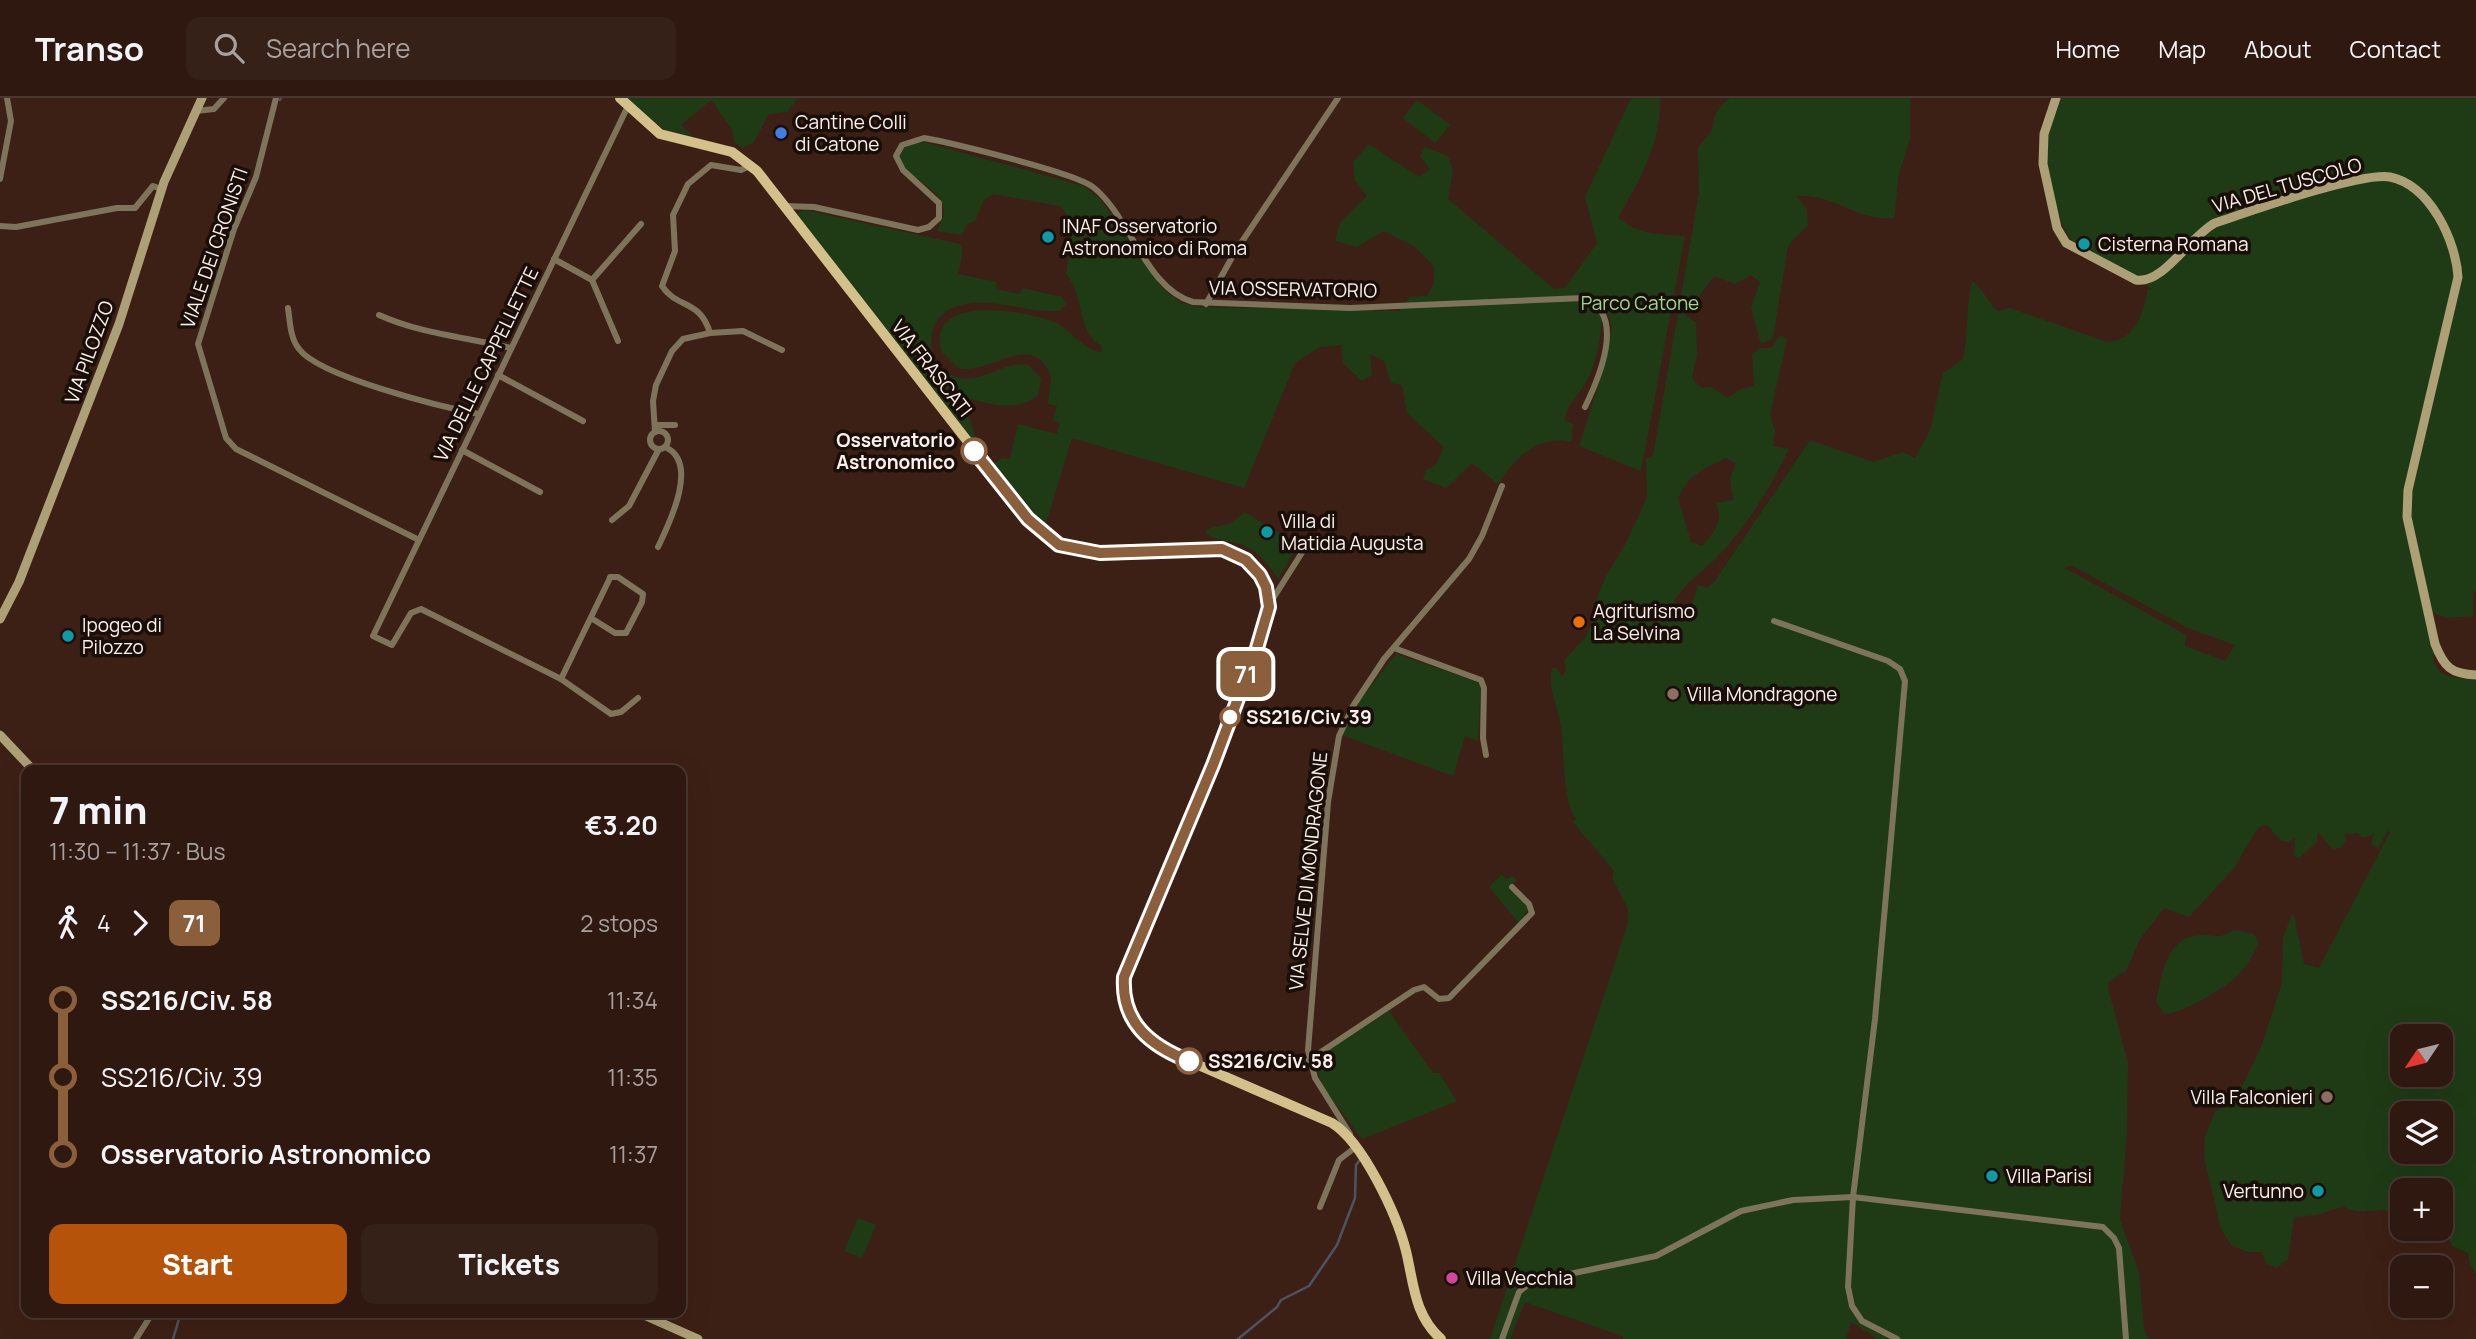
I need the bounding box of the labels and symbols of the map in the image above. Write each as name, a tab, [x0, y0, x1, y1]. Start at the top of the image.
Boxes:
place label: Cantine Colli di Catone	[795, 109, 907, 157]
marker: Cantine Colli di Catone	[773, 125, 789, 141]
street label: VIA DEL TUSCOLO	[2209, 151, 2365, 219]
street label: VIALE DEI CRONISTI	[174, 164, 254, 332]
place label: INAF Osservatorio Astronomico di Roma	[1062, 213, 1247, 261]
marker: INAF Osservatorio Astronomico di Roma	[1040, 229, 1056, 245]
place label: Cisterna Romana	[2098, 231, 2249, 257]
marker: Cisterna Romana	[2076, 236, 2092, 252]
street label: VIA DELLE CAPPELLETTE	[428, 262, 544, 466]
street label: VIA OSSERVATORIO	[1209, 275, 1378, 303]
park label: Parco Catone	[1581, 290, 1699, 316]
street label: VIA PILOZZO	[58, 297, 120, 407]
street label: VIA FRASCATI	[886, 314, 978, 422]
place label: Osservatorio Astronomico	[836, 427, 955, 475]
marker: Osservatorio Astronomico	[961, 438, 987, 464]
place label: Villa di Matidia Augusta	[1281, 508, 1424, 556]
marker: Villa di Matidia Augusta	[1259, 524, 1275, 540]
place label: Agriturismo La Selvina	[1593, 598, 1695, 646]
place label: Ipogeo di Pilozzo	[82, 612, 162, 660]
marker: Agriturismo La Selvina	[1571, 614, 1587, 630]
marker: Ipogeo di Pilozzo	[60, 628, 76, 644]
line badge: 71	[1214, 651, 1278, 697]
place label: Villa Mondragone	[1687, 681, 1837, 707]
marker: Villa Mondragone	[1665, 686, 1681, 702]
place label: SS216/Civ. 39	[1246, 704, 1372, 730]
marker: SS216/Civ. 39	[1220, 707, 1240, 727]
street label: VIA SELVE DI MONDRAGONE	[1283, 750, 1333, 992]
north arrow	[2390, 1024, 2454, 1087]
marker: SS216/Civ. 58	[1176, 1048, 1202, 1074]
place label: SS216/Civ. 58	[1208, 1048, 1334, 1074]
place label: Villa Falconieri	[2190, 1084, 2313, 1110]
marker: Villa Falconieri	[2319, 1089, 2335, 1105]
place label: Villa Parisi	[2006, 1163, 2092, 1189]
marker: Villa Parisi	[1984, 1168, 2000, 1184]
place label: Vertunno	[2223, 1178, 2304, 1204]
marker: Vertunno	[2310, 1183, 2326, 1199]
place label: Villa Vecchia	[1466, 1265, 1573, 1291]
marker: Villa Vecchia	[1444, 1270, 1460, 1286]

